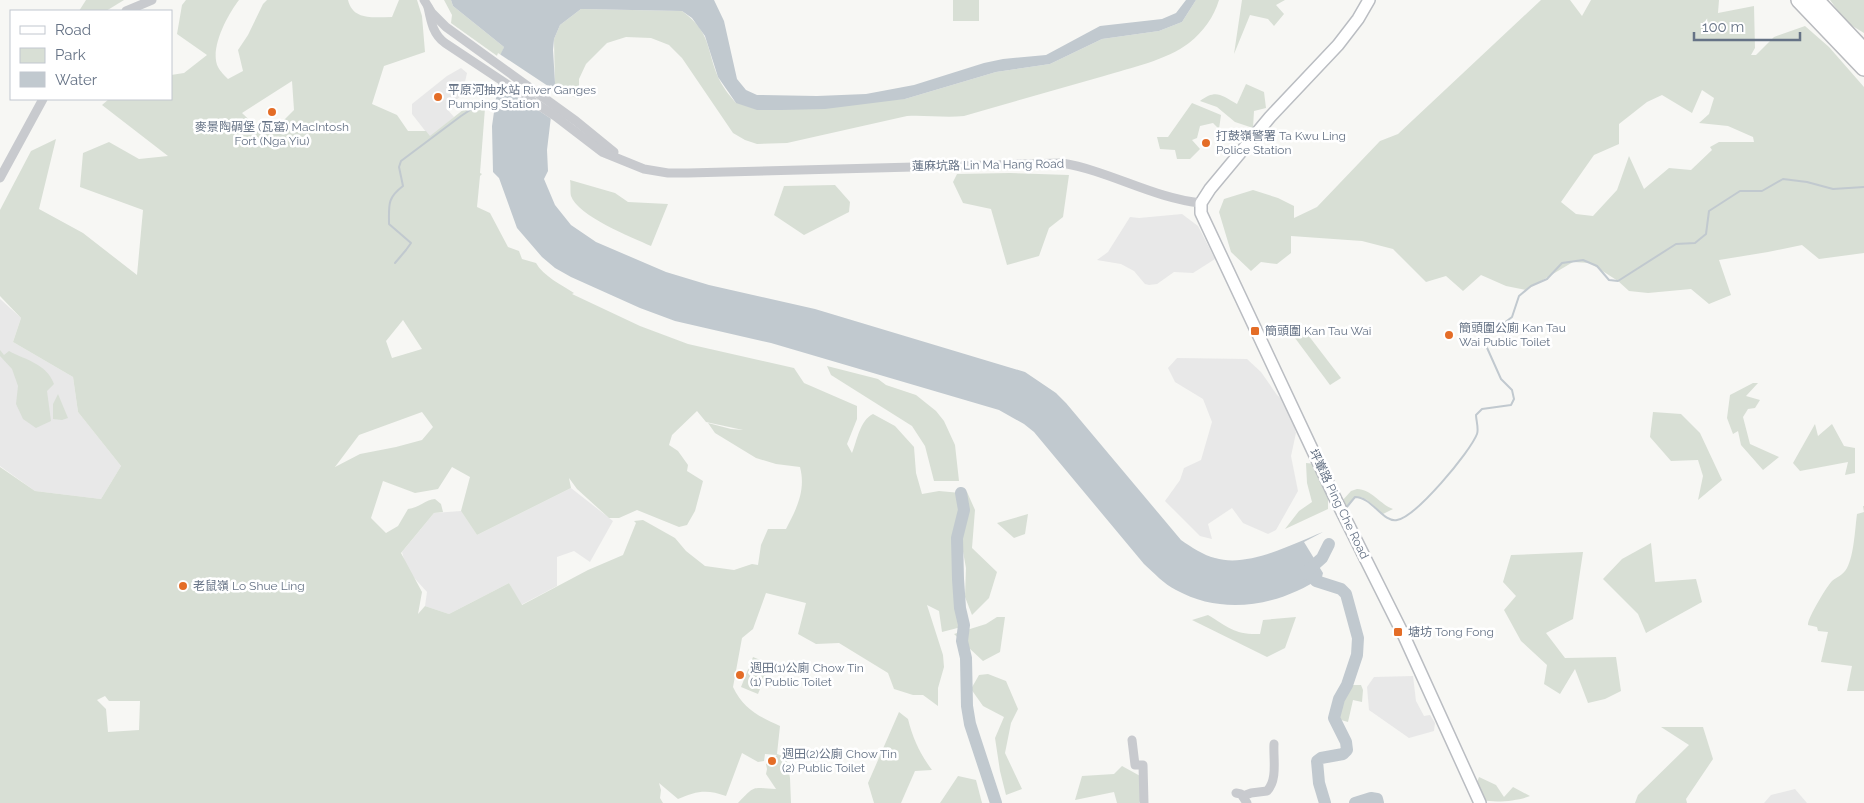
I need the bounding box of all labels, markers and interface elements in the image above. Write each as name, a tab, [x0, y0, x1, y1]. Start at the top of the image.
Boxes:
legend	[10, 10, 172, 100]
scale bar	[1694, 10, 1800, 42]
text: 100 m	[1702, 18, 1744, 36]
text: Road	[55, 21, 91, 39]
text: Park	[55, 46, 86, 64]
text: Water	[55, 71, 98, 89]
place label: 平原河抽水站 River Ganges Pumping Station	[448, 83, 596, 111]
marker: 平原河抽水站 River Ganges Pumping Station	[432, 91, 444, 103]
marker: 麥景陶碉堡 (瓦窰) MacIntosh Fort (Nga Yiu)	[266, 106, 278, 118]
place label: 麥景陶碉堡 (瓦窰) MacIntosh Fort (Nga Yiu)	[195, 120, 349, 148]
place label: 打鼓嶺警署 Ta Kwu Ling Police Station	[1216, 129, 1346, 157]
marker: 打鼓嶺警署 Ta Kwu Ling Police Station	[1200, 137, 1212, 149]
street label: 蓮麻坑路 Lin Ma Hang Road	[912, 157, 1064, 173]
place label: 簡頭圍公廁 Kan Tau Wai Public Toilet	[1459, 321, 1566, 349]
place label: 簡頭圍 Kan Tau Wai	[1265, 324, 1371, 338]
marker: 簡頭圍 Kan Tau Wai	[1249, 325, 1261, 337]
marker: 簡頭圍公廁 Kan Tau Wai Public Toilet	[1443, 329, 1455, 341]
street label: 坪輋路 Ping Che Road	[1306, 447, 1372, 561]
place label: 老鼠嶺 Lo Shue Ling	[193, 579, 305, 593]
marker: 老鼠嶺 Lo Shue Ling	[177, 580, 189, 592]
place label: 塘坊 Tong Fong	[1408, 625, 1494, 639]
marker: 塘坊 Tong Fong	[1392, 626, 1404, 638]
place label: 週田(1)公廁 Chow Tin (1) Public Toilet	[750, 661, 864, 689]
marker: 週田(1)公廁 Chow Tin (1) Public Toilet	[734, 669, 746, 681]
place label: 週田(2)公廁 Chow Tin (2) Public Toilet	[782, 747, 897, 775]
marker: 週田(2)公廁 Chow Tin (2) Public Toilet	[766, 755, 778, 767]

